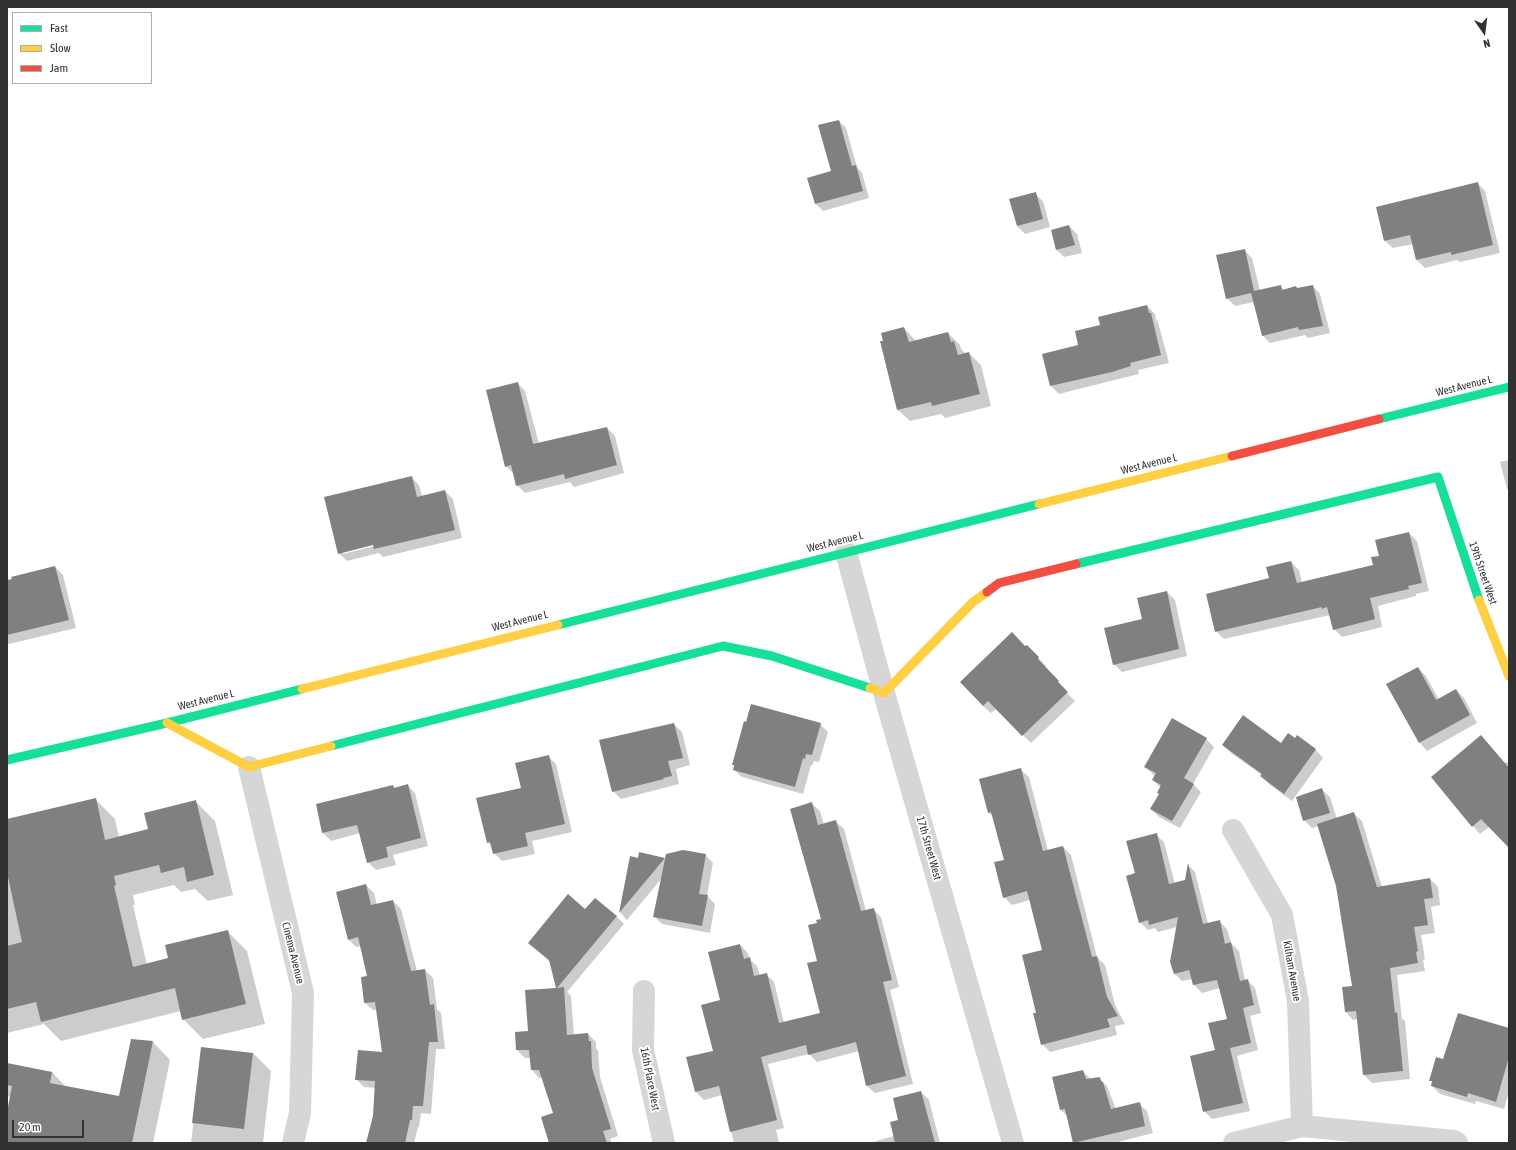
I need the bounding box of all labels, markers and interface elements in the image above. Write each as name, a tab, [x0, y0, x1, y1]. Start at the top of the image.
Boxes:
legend	[12, 12, 152, 84]
north arrow	[1464, 12, 1504, 52]
text: Fast	[50, 21, 68, 35]
text: N	[1482, 37, 1492, 50]
text: Slow	[50, 41, 71, 55]
text: Jam	[50, 61, 68, 75]
street label: West Avenue L	[1435, 373, 1493, 399]
street label: West Avenue L	[1120, 451, 1178, 477]
street label: West Avenue L	[806, 529, 864, 555]
street label: 19th Street West	[1466, 540, 1500, 606]
street label: West Avenue L	[491, 608, 549, 634]
street label: West Avenue L	[177, 687, 235, 713]
street label: 17th Street West	[914, 815, 944, 881]
street label: Cinema Avenue	[279, 921, 307, 985]
street label: Kilham Avenue	[1280, 940, 1304, 1002]
street label: 16th Place West	[637, 1046, 663, 1112]
scale bar	[14, 1112, 86, 1138]
text: 20 m	[19, 1120, 41, 1134]

